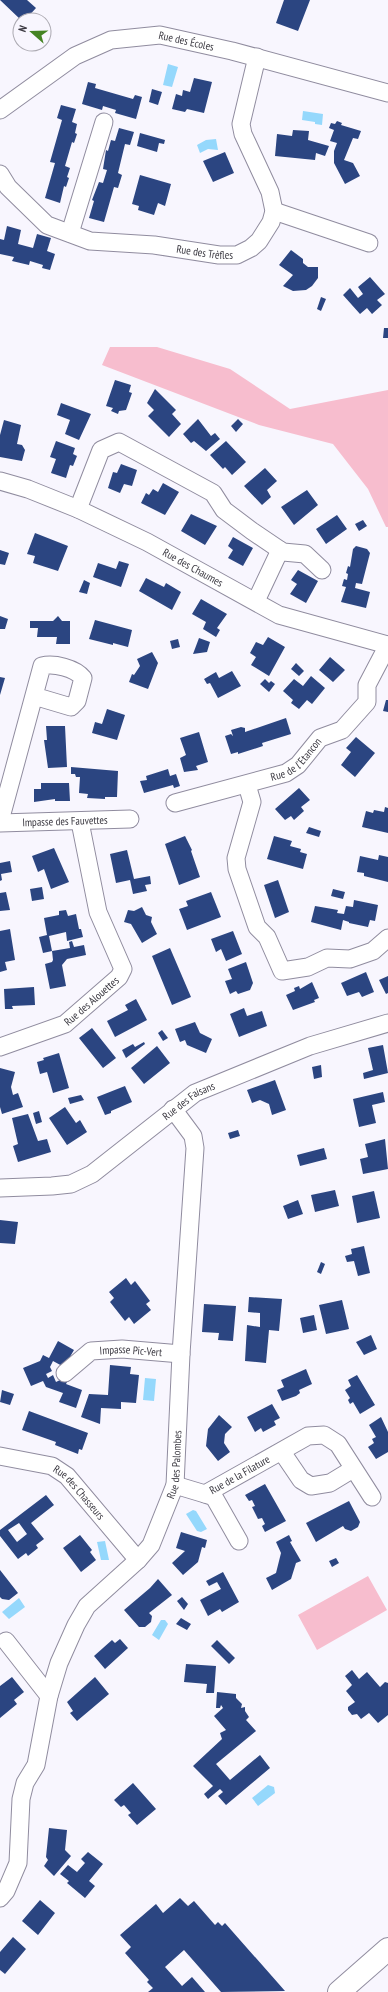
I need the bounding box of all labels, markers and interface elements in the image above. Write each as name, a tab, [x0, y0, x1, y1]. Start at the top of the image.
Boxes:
north arrow	[12, 12, 52, 52]
text: N	[15, 23, 30, 34]
street label: Rue des Écoles	[157, 28, 216, 54]
street label: Rue des Trèfles	[175, 242, 233, 262]
street label: Rue des Chaumes	[160, 545, 226, 590]
street label: Rue de l'Etancon	[269, 735, 325, 784]
street label: Impasse des Fauvettes	[22, 813, 108, 829]
street label: Rue des Alouettes	[61, 973, 122, 1029]
street label: Rue des Faisans	[160, 1079, 217, 1123]
street label: Impasse Pic-Vert	[99, 1342, 163, 1359]
street label: Rue des Palombes	[163, 1430, 185, 1501]
street label: Rue de la Filature	[207, 1452, 273, 1497]
street label: Rue des Chasseurs	[51, 1462, 108, 1523]

